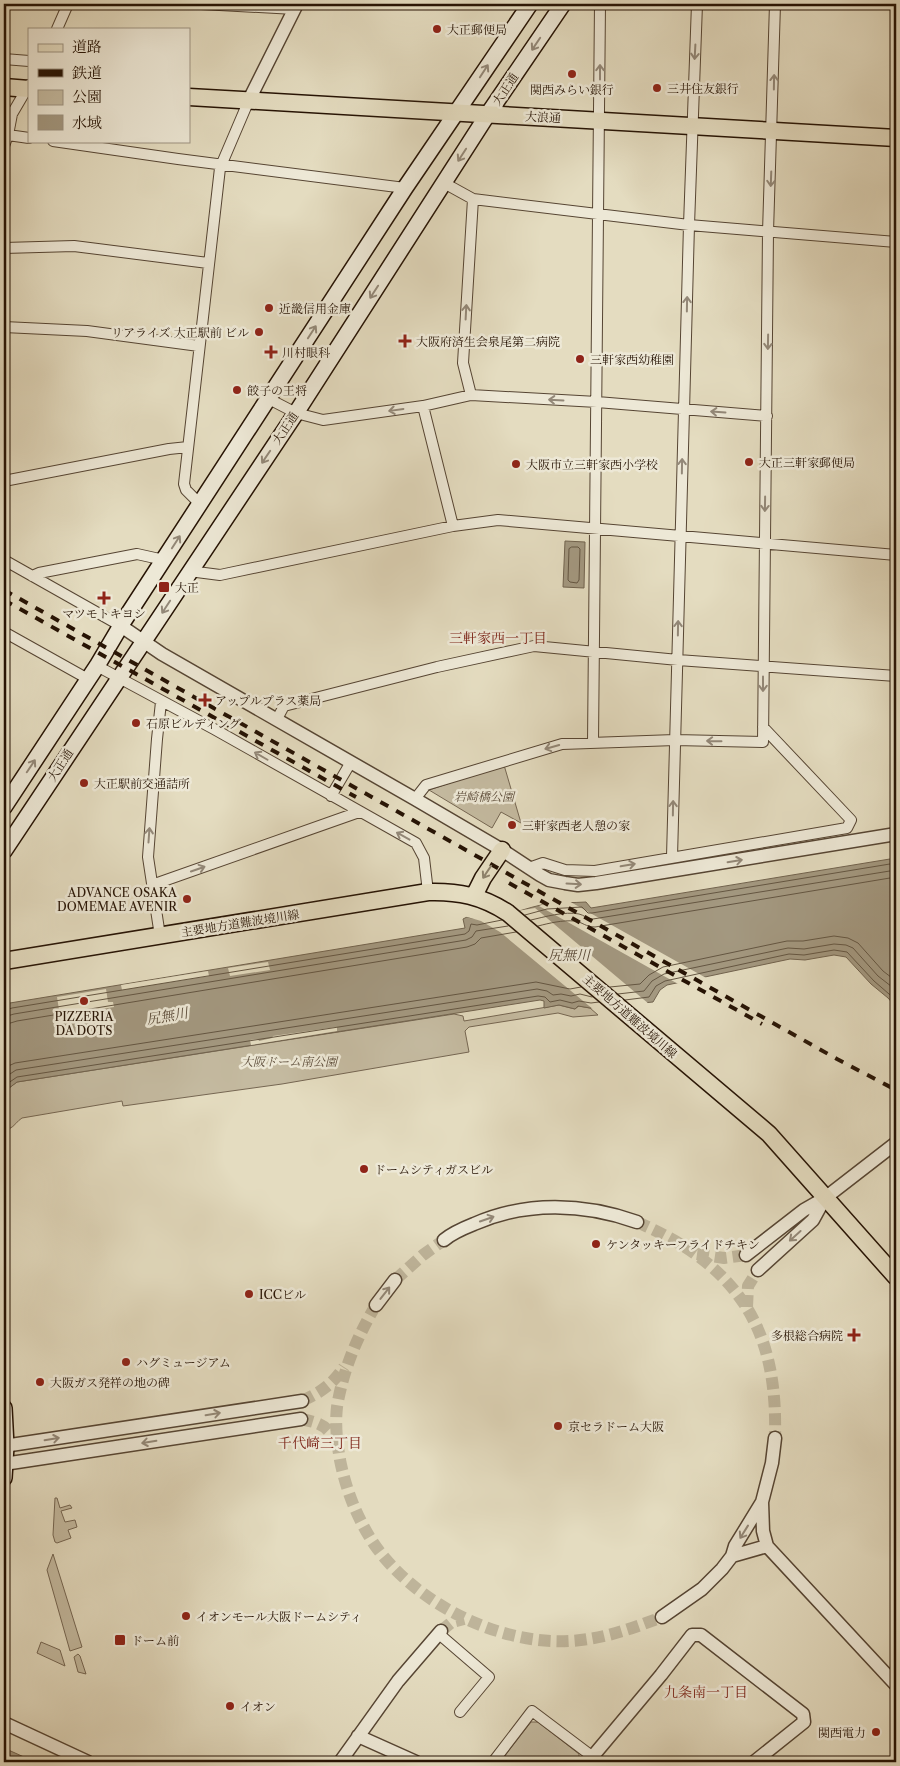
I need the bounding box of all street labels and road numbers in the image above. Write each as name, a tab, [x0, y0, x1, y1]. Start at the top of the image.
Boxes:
street label: 大正通	[489, 70, 521, 108]
street label: 大浪通	[525, 109, 561, 125]
street label: 大正通	[269, 409, 301, 447]
street label: 大正通	[44, 746, 76, 784]
street label: 主要地方道難波境川線	[180, 906, 300, 940]
street label: 主要地方道難波境川線	[580, 971, 680, 1061]

